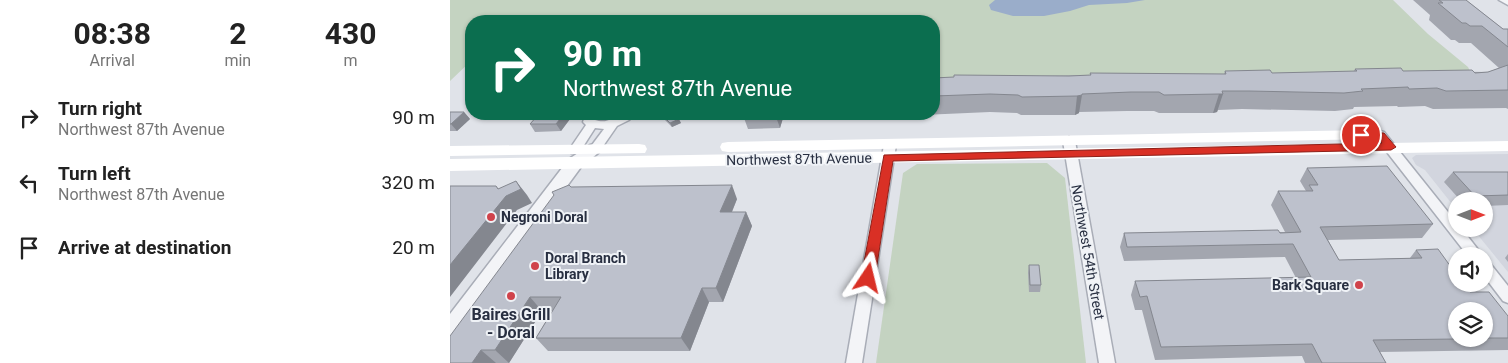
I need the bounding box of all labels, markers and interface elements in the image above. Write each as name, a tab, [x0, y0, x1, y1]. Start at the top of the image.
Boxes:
text: 08:38	[74, 16, 151, 51]
text: 2	[229, 16, 246, 51]
text: 430	[325, 16, 376, 51]
text: 90 m	[563, 34, 642, 75]
icon: right	[480, 35, 545, 100]
text: Arrival	[90, 51, 135, 70]
text: min	[224, 51, 251, 70]
text: m	[344, 51, 358, 70]
text: Northwest 87th Avenue	[563, 76, 792, 101]
text: Turn right	[58, 97, 142, 120]
icon: right	[15, 104, 43, 132]
text: 90 m	[392, 106, 435, 129]
pin	[1340, 114, 1382, 156]
text: Northwest 87th Avenue	[58, 120, 225, 139]
icon: arrive	[1347, 121, 1375, 149]
street label: Northwest 87th Avenue	[726, 150, 872, 168]
text: Turn left	[58, 162, 131, 185]
icon: left	[15, 169, 43, 197]
text: 320 m	[382, 171, 435, 194]
street label: Northwest 54th Street	[1068, 183, 1108, 321]
text: Northwest 87th Avenue	[58, 185, 225, 204]
north arrow	[1448, 192, 1492, 238]
map controls	[1448, 192, 1493, 347]
place label: Negroni Doral	[501, 209, 587, 225]
marker: Negroni Doral	[485, 211, 497, 223]
icon: arrive	[15, 234, 43, 262]
text: Arrive at destination	[58, 236, 231, 259]
text: 20 m	[392, 236, 435, 259]
button: sound	[1448, 247, 1493, 292]
place label: Doral Branch Library	[545, 250, 626, 282]
position arrow	[841, 251, 893, 303]
marker: Doral Branch Library	[529, 260, 541, 272]
place label: Bark Square	[1272, 277, 1349, 293]
marker: Bark Square	[1353, 279, 1365, 291]
marker: Baires Grill - Doral	[505, 290, 517, 302]
button: layers	[1448, 302, 1493, 347]
place label: Baires Grill - Doral	[471, 305, 551, 342]

